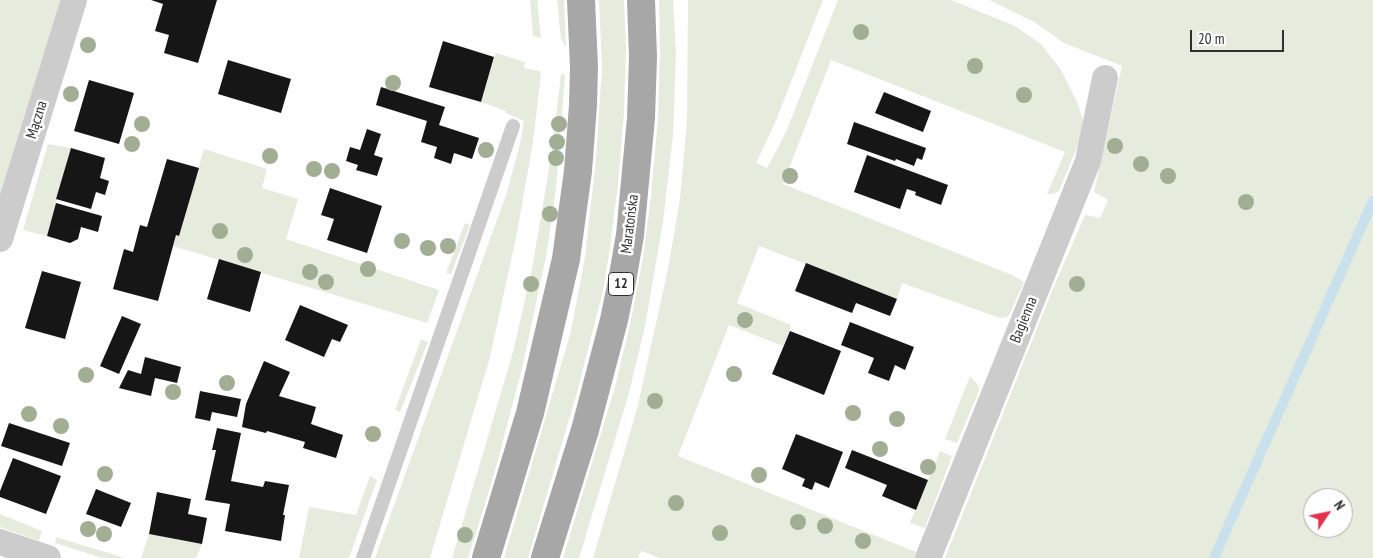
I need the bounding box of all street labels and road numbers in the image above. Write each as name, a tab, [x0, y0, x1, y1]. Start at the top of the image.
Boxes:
street label: Mączna	[23, 99, 51, 141]
street label: Maratońska	[617, 193, 643, 255]
road number: 12	[608, 272, 634, 296]
street label: Bagienna	[1007, 294, 1041, 346]

